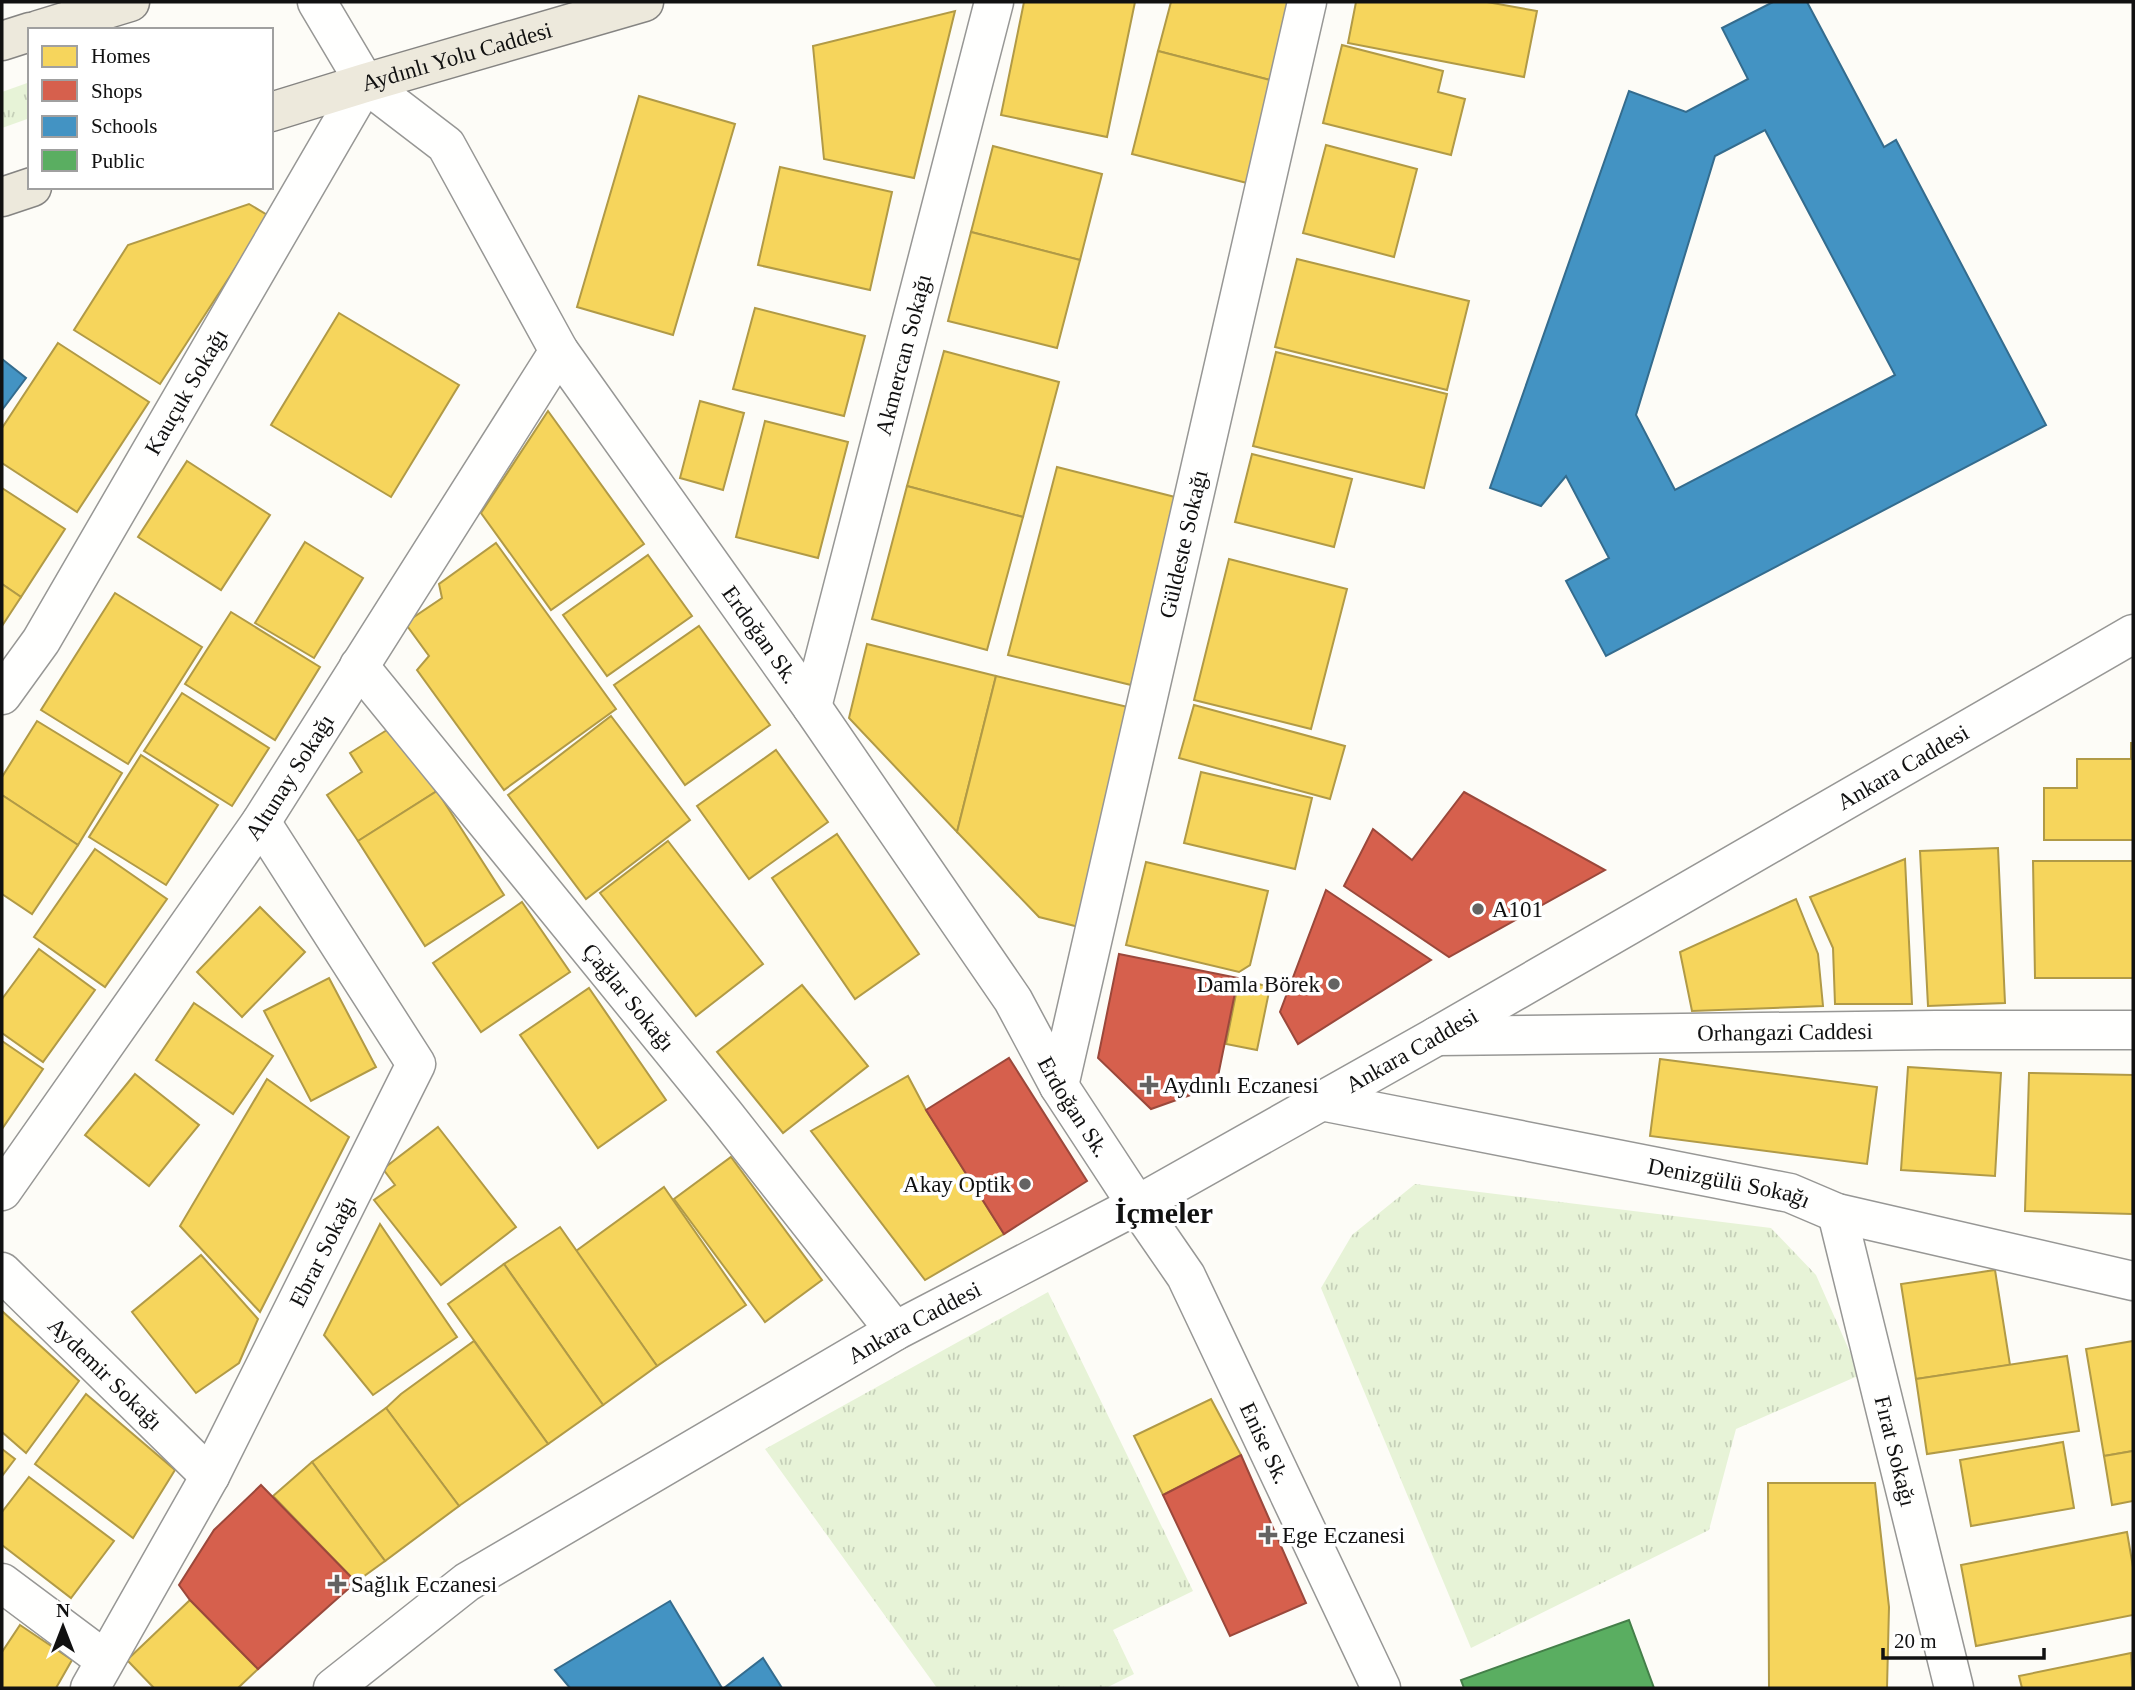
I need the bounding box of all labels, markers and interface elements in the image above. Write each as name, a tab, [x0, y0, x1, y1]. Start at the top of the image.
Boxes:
street label: Aydınlı Yolu Caddesi	[359, 17, 555, 96]
legend	[28, 28, 273, 189]
text: Homes	[91, 44, 151, 68]
text: Shops	[91, 79, 142, 103]
text: Schools	[91, 114, 158, 138]
text: Public	[91, 149, 145, 173]
street label: Akmercan Sokağı	[871, 271, 936, 438]
street label: Kauçuk Sokağı	[140, 325, 233, 459]
street label: Güldeste Sokağı	[1154, 468, 1213, 621]
street label: Erdoğan Sk.	[717, 581, 803, 688]
street label: Altunay Sokağı	[240, 710, 339, 845]
street label: Ankara Caddesi	[1833, 720, 1973, 815]
place label: A101	[1492, 897, 1543, 922]
marker: A101	[1470, 901, 1486, 917]
street label: Çağlar Sokağı	[577, 939, 679, 1056]
place label: Damla Börek	[1197, 972, 1321, 997]
marker: Damla Börek	[1326, 976, 1342, 992]
street label: Ankara Caddesi	[1341, 1003, 1482, 1098]
street label: Orhangazi Caddesi	[1697, 1019, 1873, 1046]
street label: Erdoğan Sk.	[1033, 1052, 1114, 1162]
place label: Aydınlı Eczanesi	[1163, 1073, 1319, 1098]
marker: Aydınlı Eczanesi	[1141, 1077, 1157, 1093]
street label: Denizgülü Sokağı	[1646, 1153, 1814, 1213]
place label: Akay Optik	[903, 1172, 1011, 1197]
marker: Akay Optik	[1017, 1176, 1033, 1192]
street label: Ebrar Sokağı	[285, 1192, 361, 1311]
district label: İçmeler	[1115, 1196, 1213, 1229]
street label: Ankara Caddesi	[843, 1277, 985, 1369]
street label: Aydemir Sokağı	[43, 1313, 167, 1435]
street label: Fırat Sokağı	[1869, 1393, 1921, 1509]
street label: Enise Sk.	[1235, 1399, 1294, 1488]
place label: Ege Eczanesi	[1282, 1523, 1405, 1548]
marker: Ege Eczanesi	[1260, 1527, 1276, 1543]
place label: Sağlık Eczanesi	[351, 1572, 497, 1597]
marker: Sağlık Eczanesi	[329, 1576, 345, 1592]
north arrow	[28, 1592, 98, 1662]
text: N	[56, 1600, 70, 1621]
scale bar	[1883, 1616, 2044, 1660]
text: 20 m	[1894, 1629, 1937, 1653]

